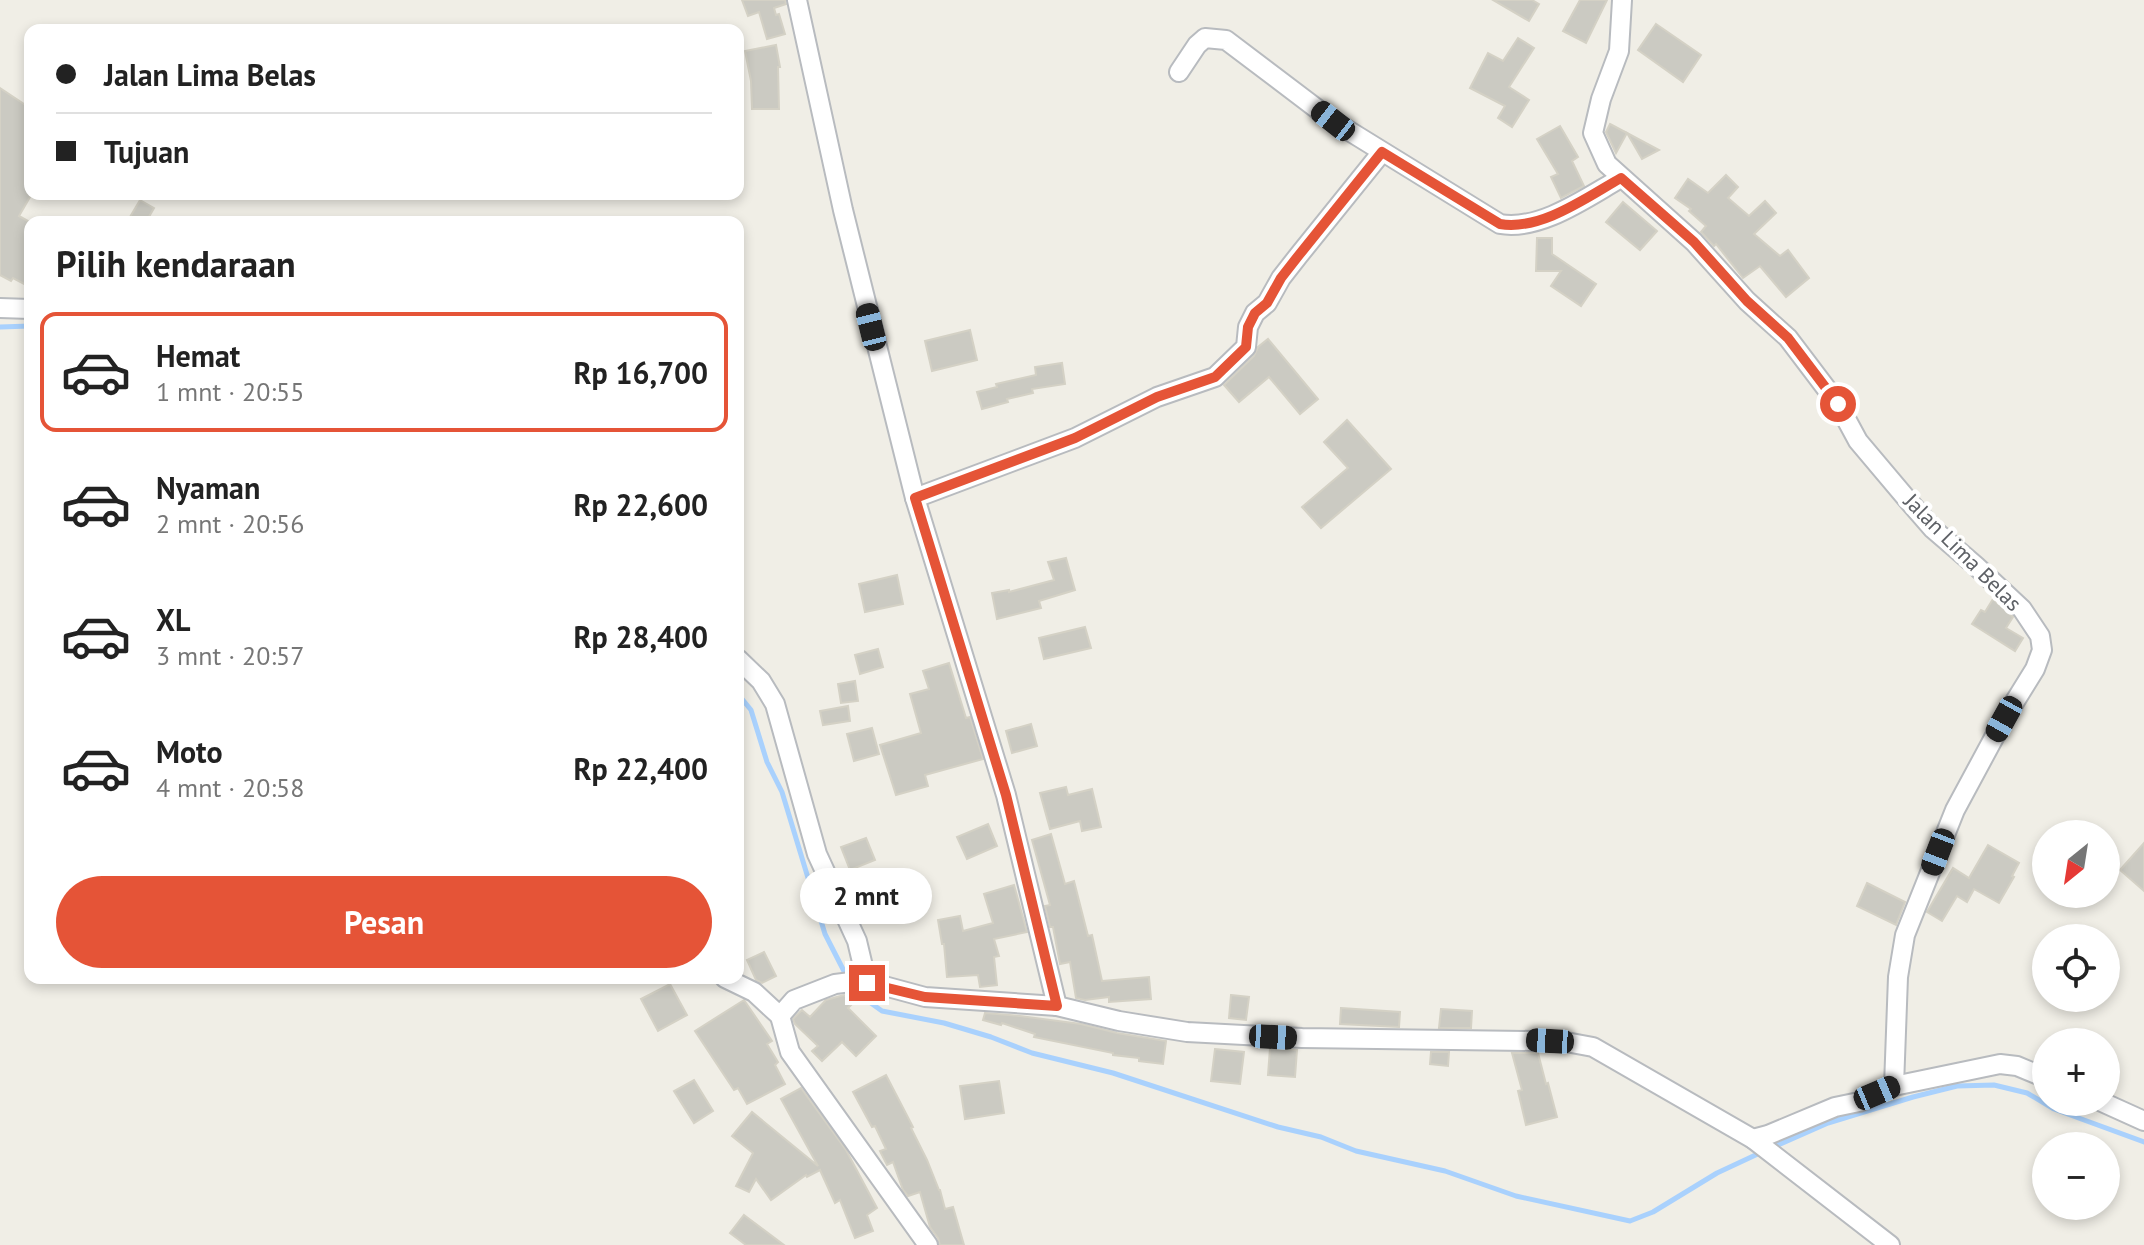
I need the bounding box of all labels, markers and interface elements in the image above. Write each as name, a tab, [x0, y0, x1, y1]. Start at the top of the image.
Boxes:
text: Jalan Lima Belas	[104, 55, 316, 94]
car	[1307, 97, 1359, 145]
text: Tujuan	[104, 132, 189, 171]
text: Pilih kendaraan	[56, 240, 296, 287]
car	[854, 301, 888, 353]
icon: car	[60, 336, 132, 408]
text: Hemat	[156, 336, 240, 375]
text: Rp 16,700	[574, 353, 708, 392]
text: 1 mnt · 20:55	[156, 375, 304, 408]
route start	[1820, 386, 1856, 422]
icon: car	[60, 468, 132, 540]
text: Nyaman	[156, 468, 260, 507]
text: Rp 22,600	[574, 485, 708, 524]
street label: Jalan Lima Belas	[1898, 487, 2028, 617]
text: 2 mnt · 20:56	[156, 507, 304, 540]
icon: car	[60, 600, 132, 672]
text: XL	[156, 600, 190, 639]
text: Rp 28,400	[574, 617, 708, 656]
text: 3 mnt · 20:57	[156, 639, 304, 672]
car	[1982, 692, 2026, 746]
icon: car	[60, 732, 132, 804]
text: Moto	[156, 732, 223, 771]
text: Rp 22,400	[574, 749, 708, 788]
text: 4 mnt · 20:58	[156, 771, 304, 804]
north arrow	[2032, 820, 2120, 908]
map controls	[2032, 820, 2120, 1220]
car	[1918, 825, 1958, 879]
callout: 2 mnt	[801, 867, 933, 923]
button: Pesan	[56, 876, 712, 968]
text: 2 mnt	[833, 879, 899, 912]
button: locate	[2032, 924, 2120, 1012]
route end	[849, 965, 885, 1001]
car	[1248, 1024, 1298, 1050]
car	[1525, 1028, 1575, 1054]
button: +	[2032, 1028, 2120, 1116]
car	[1850, 1073, 1904, 1113]
button: −	[2032, 1132, 2120, 1220]

